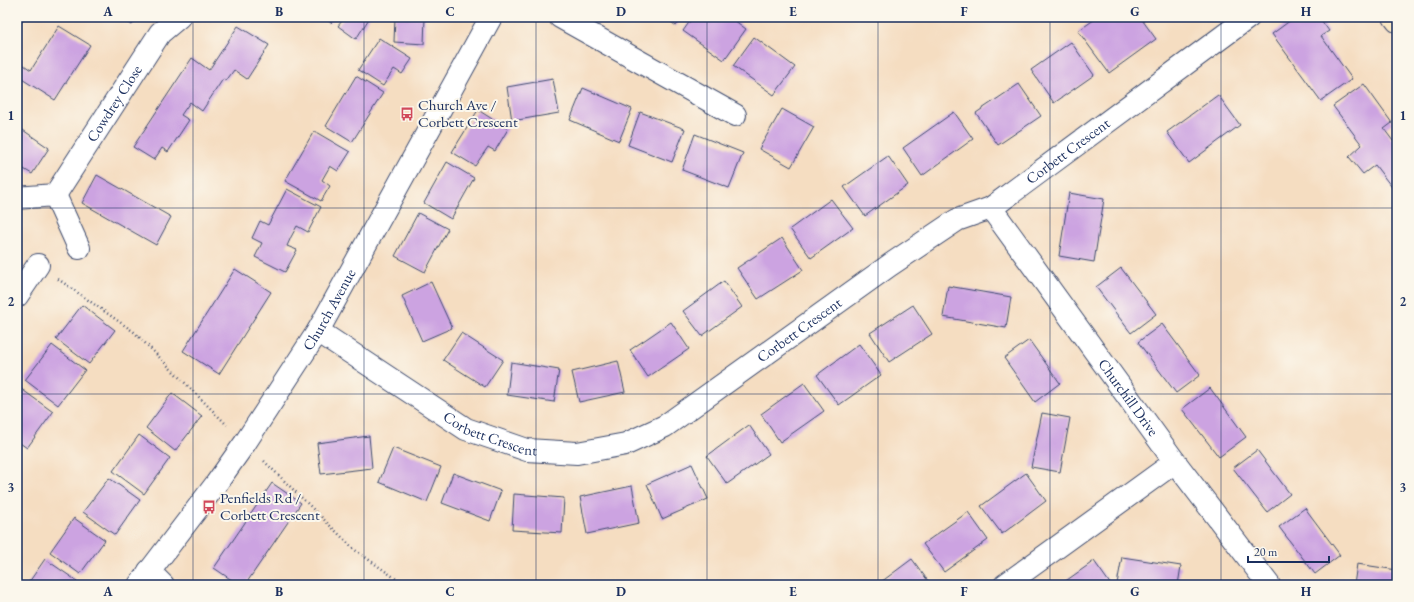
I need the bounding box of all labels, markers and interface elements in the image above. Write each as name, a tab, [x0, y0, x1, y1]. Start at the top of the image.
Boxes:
text: A	[102, 3, 113, 20]
text: B	[275, 3, 283, 20]
text: C	[445, 3, 455, 20]
text: D	[616, 3, 626, 20]
text: E	[789, 3, 797, 20]
text: F	[960, 3, 968, 20]
text: G	[1130, 3, 1140, 20]
text: H	[1301, 3, 1312, 20]
street label: Cowdrey Close	[82, 61, 146, 145]
place label: Church Ave / Corbett Crescent	[418, 95, 518, 131]
bus stop icon: Church Ave / Corbett Crescent	[399, 106, 415, 122]
text: 1	[8, 107, 15, 124]
text: 1	[1400, 107, 1407, 124]
street label: Corbett Crescent	[1022, 113, 1114, 188]
street label: Church Avenue	[298, 265, 360, 354]
text: 2	[8, 293, 15, 310]
street label: Corbett Crescent	[753, 293, 845, 366]
text: 2	[1400, 293, 1407, 310]
street label: Churchill Drive	[1094, 355, 1163, 440]
street label: Corbett Crescent	[440, 407, 538, 460]
text: 3	[8, 479, 15, 496]
text: 3	[1400, 479, 1407, 496]
place label: Penfields Rd / Corbett Crescent	[220, 488, 320, 524]
bus stop icon: Penfields Rd / Corbett Crescent	[201, 499, 217, 515]
scale bar	[1248, 538, 1329, 564]
text: 20 m	[1254, 544, 1278, 560]
text: A	[102, 583, 113, 600]
text: B	[275, 583, 283, 600]
text: C	[445, 583, 455, 600]
text: D	[616, 583, 626, 600]
text: E	[789, 583, 797, 600]
text: F	[960, 583, 968, 600]
text: G	[1130, 583, 1140, 600]
text: H	[1301, 583, 1312, 600]

